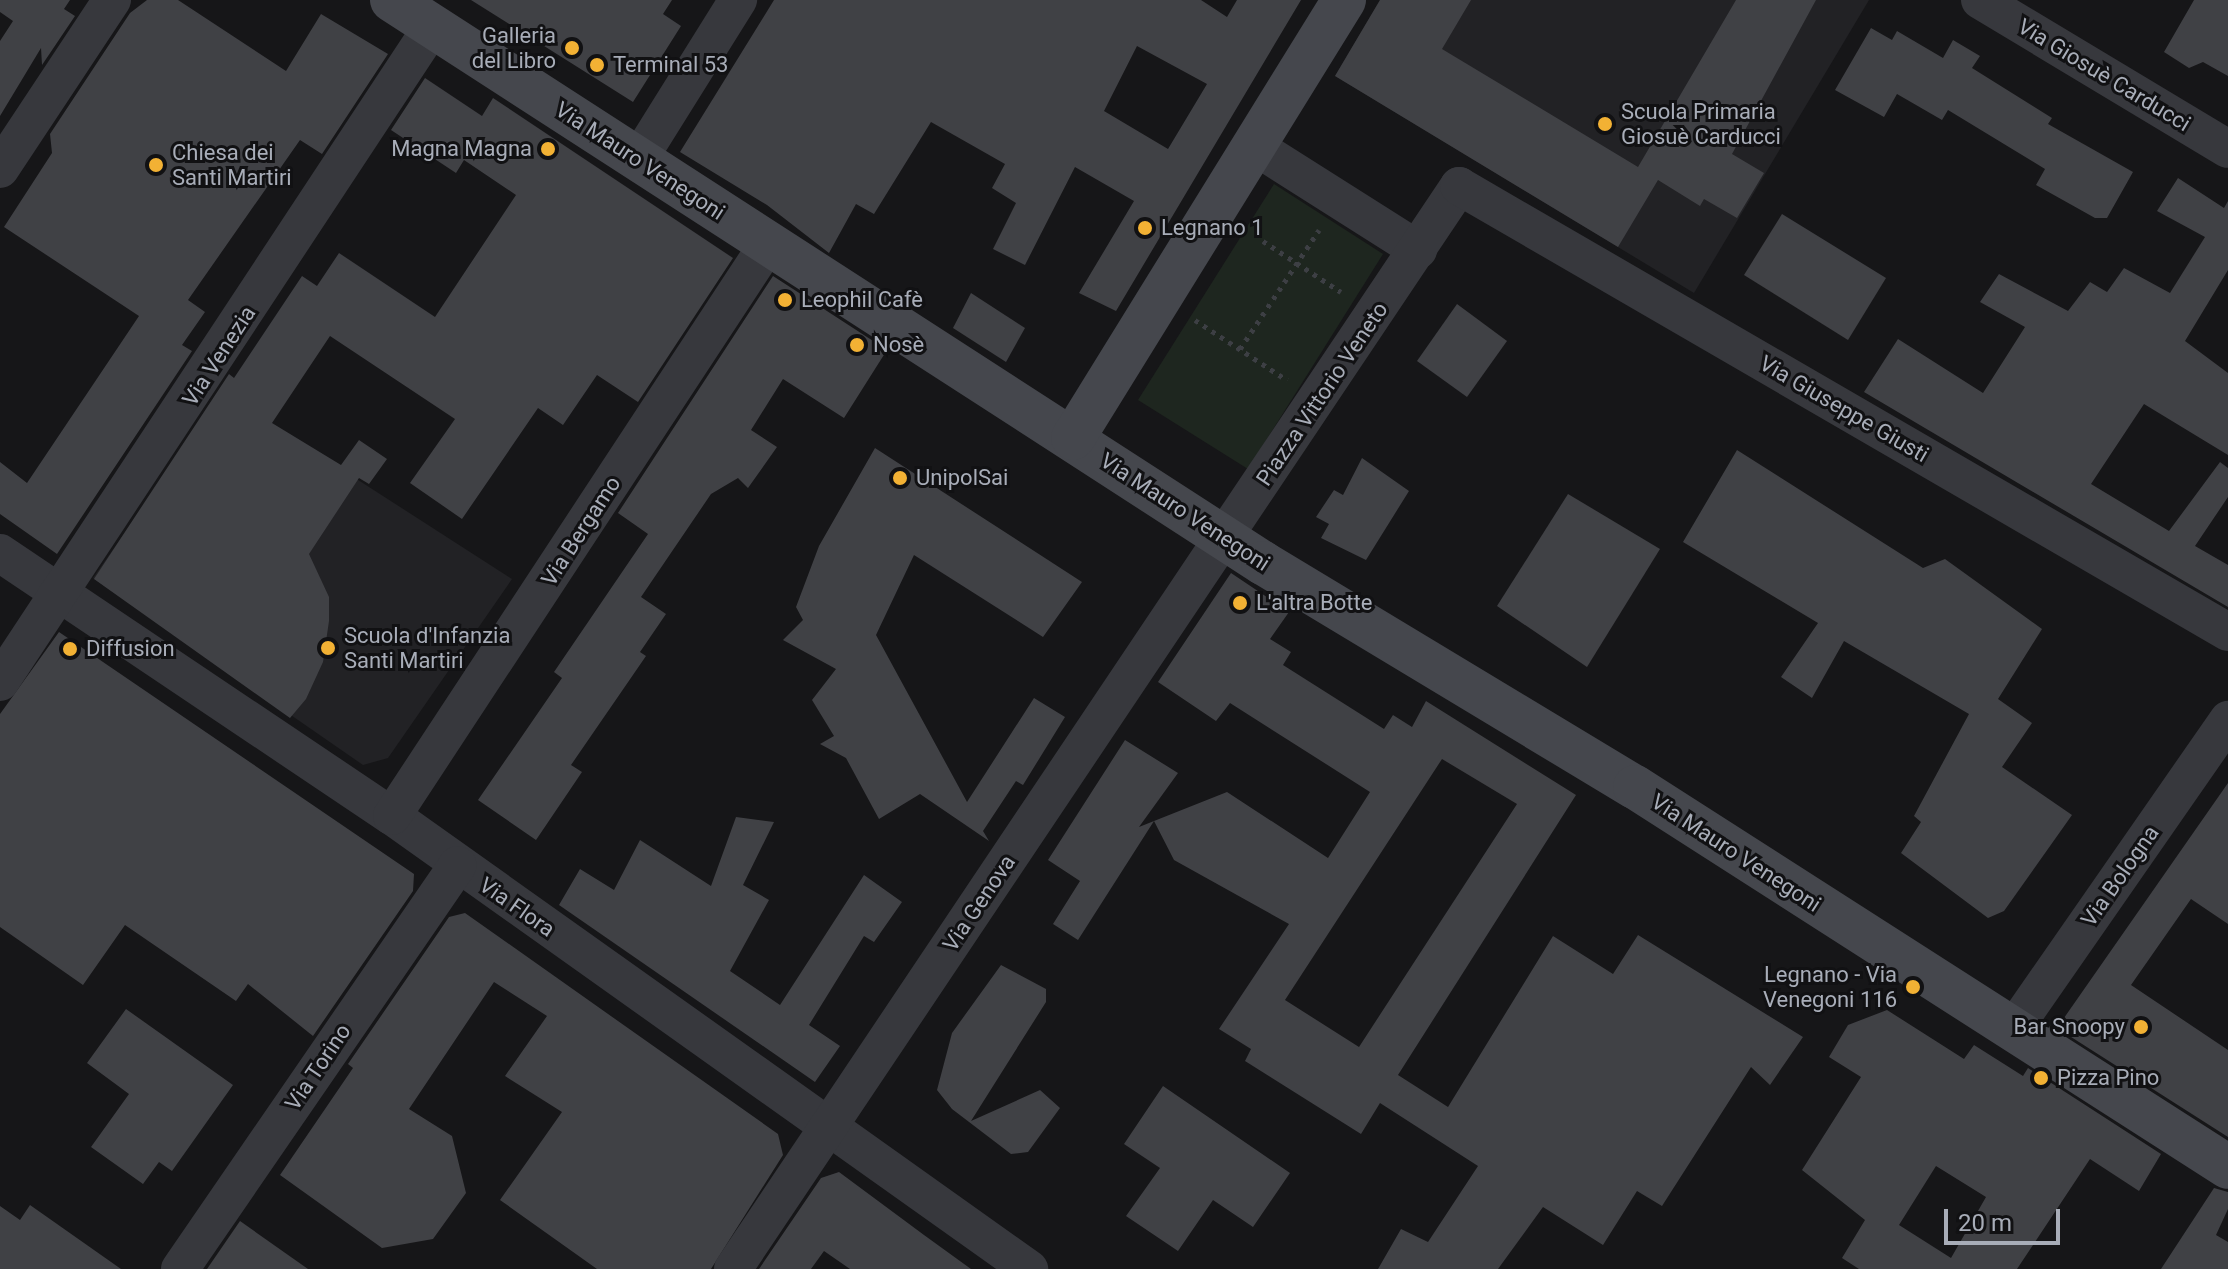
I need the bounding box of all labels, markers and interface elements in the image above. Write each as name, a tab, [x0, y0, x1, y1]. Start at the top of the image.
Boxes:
street label: Via Giosuè Carducci	[2013, 13, 2195, 137]
place label: Galleria del Libro	[472, 22, 556, 74]
marker: Galleria del Libro	[563, 39, 581, 57]
place label: Terminal 53	[613, 52, 728, 78]
marker: Terminal 53	[588, 56, 606, 74]
street label: Via Mauro Venegoni	[550, 96, 730, 226]
place label: Scuola Primaria Giosuè Carducci	[1621, 98, 1781, 150]
marker: Scuola Primaria Giosuè Carducci	[1596, 115, 1614, 133]
place label: Magna Magna	[391, 136, 532, 162]
place label: Chiesa dei Santi Martiri	[172, 139, 292, 190]
marker: Magna Magna	[539, 140, 557, 158]
marker: Chiesa dei Santi Martiri	[147, 156, 165, 174]
place label: Legnano 1	[1161, 215, 1264, 241]
marker: Legnano 1	[1136, 219, 1154, 237]
place label: Leophil Cafè	[801, 287, 923, 313]
marker: Leophil Cafè	[776, 291, 794, 309]
street label: Piazza Vittorio Veneto	[1251, 297, 1393, 491]
street label: Via Venezia	[177, 301, 261, 411]
place label: Nosè	[873, 332, 924, 358]
marker: Nosè	[848, 336, 866, 354]
street label: Via Giuseppe Giusti	[1755, 350, 1933, 468]
street label: Via Mauro Venegoni	[1095, 447, 1275, 577]
place label: UnipolSai	[916, 465, 1008, 491]
marker: UnipolSai	[891, 469, 909, 487]
street label: Via Bergamo	[536, 471, 626, 591]
place label: L'altra Botte	[1256, 590, 1372, 616]
marker: L'altra Botte	[1231, 594, 1249, 612]
place label: Scuola d'Infanzia Santi Martiri	[344, 622, 510, 674]
place label: Diffusion	[86, 636, 175, 662]
marker: Scuola d'Infanzia Santi Martiri	[319, 639, 337, 657]
marker: Diffusion	[61, 640, 79, 658]
street label: Via Mauro Venegoni	[1646, 788, 1826, 918]
street label: Via Bologna	[2076, 820, 2164, 932]
street label: Via Genova	[937, 850, 1021, 956]
street label: Via Flora	[474, 872, 560, 942]
place label: Legnano - Via Venegoni 116	[1763, 961, 1897, 1012]
marker: Legnano - Via Venegoni 116	[1904, 978, 1922, 996]
place label: Bar Snoopy	[2013, 1014, 2125, 1040]
marker: Bar Snoopy	[2132, 1018, 2150, 1036]
street label: Via Torino	[279, 1019, 357, 1115]
place label: Pizza Pino	[2057, 1065, 2159, 1091]
marker: Pizza Pino	[2032, 1069, 2050, 1087]
scale bar	[1948, 1193, 2064, 1243]
text: 20 m	[1958, 1209, 2012, 1237]

